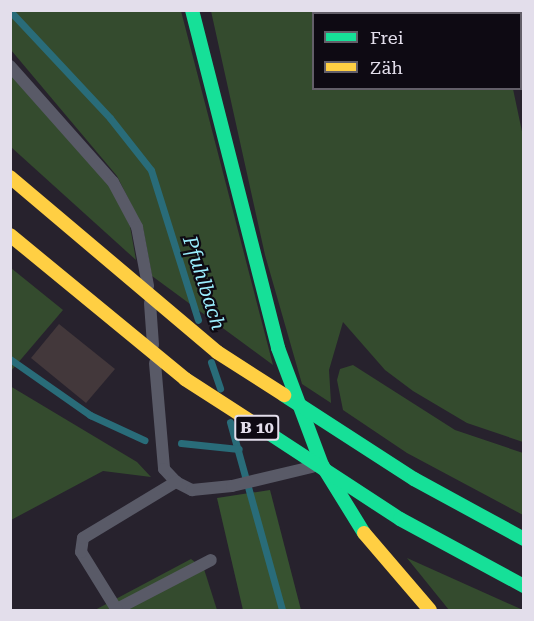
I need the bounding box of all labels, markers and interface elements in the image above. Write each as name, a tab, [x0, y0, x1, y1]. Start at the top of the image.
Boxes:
legend	[312, 12, 522, 90]
text: Frei	[370, 27, 403, 48]
text: Zäh	[370, 57, 403, 78]
water label: Pfuhlbach	[178, 233, 230, 333]
road number: B 10	[233, 415, 281, 441]

